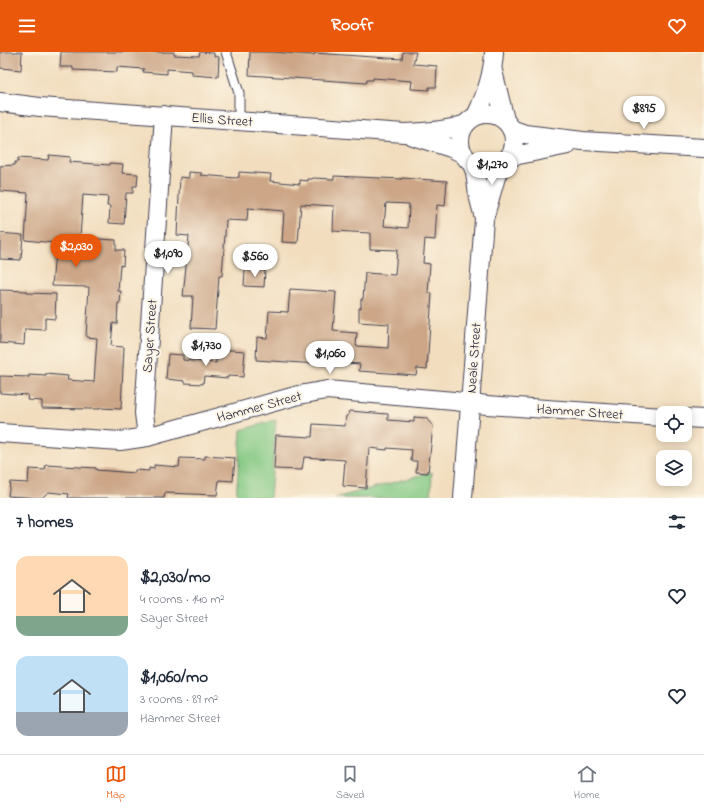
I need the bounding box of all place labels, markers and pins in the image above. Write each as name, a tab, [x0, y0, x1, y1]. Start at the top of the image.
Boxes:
pin: $895	[620, 96, 668, 130]
pin: $1,270	[459, 152, 525, 186]
pin: $2,030	[43, 234, 109, 268]
pin: $1,090	[135, 241, 201, 275]
pin: $560	[231, 244, 279, 278]
pin: $1,730	[173, 333, 239, 367]
pin: $1,060	[297, 341, 363, 375]

